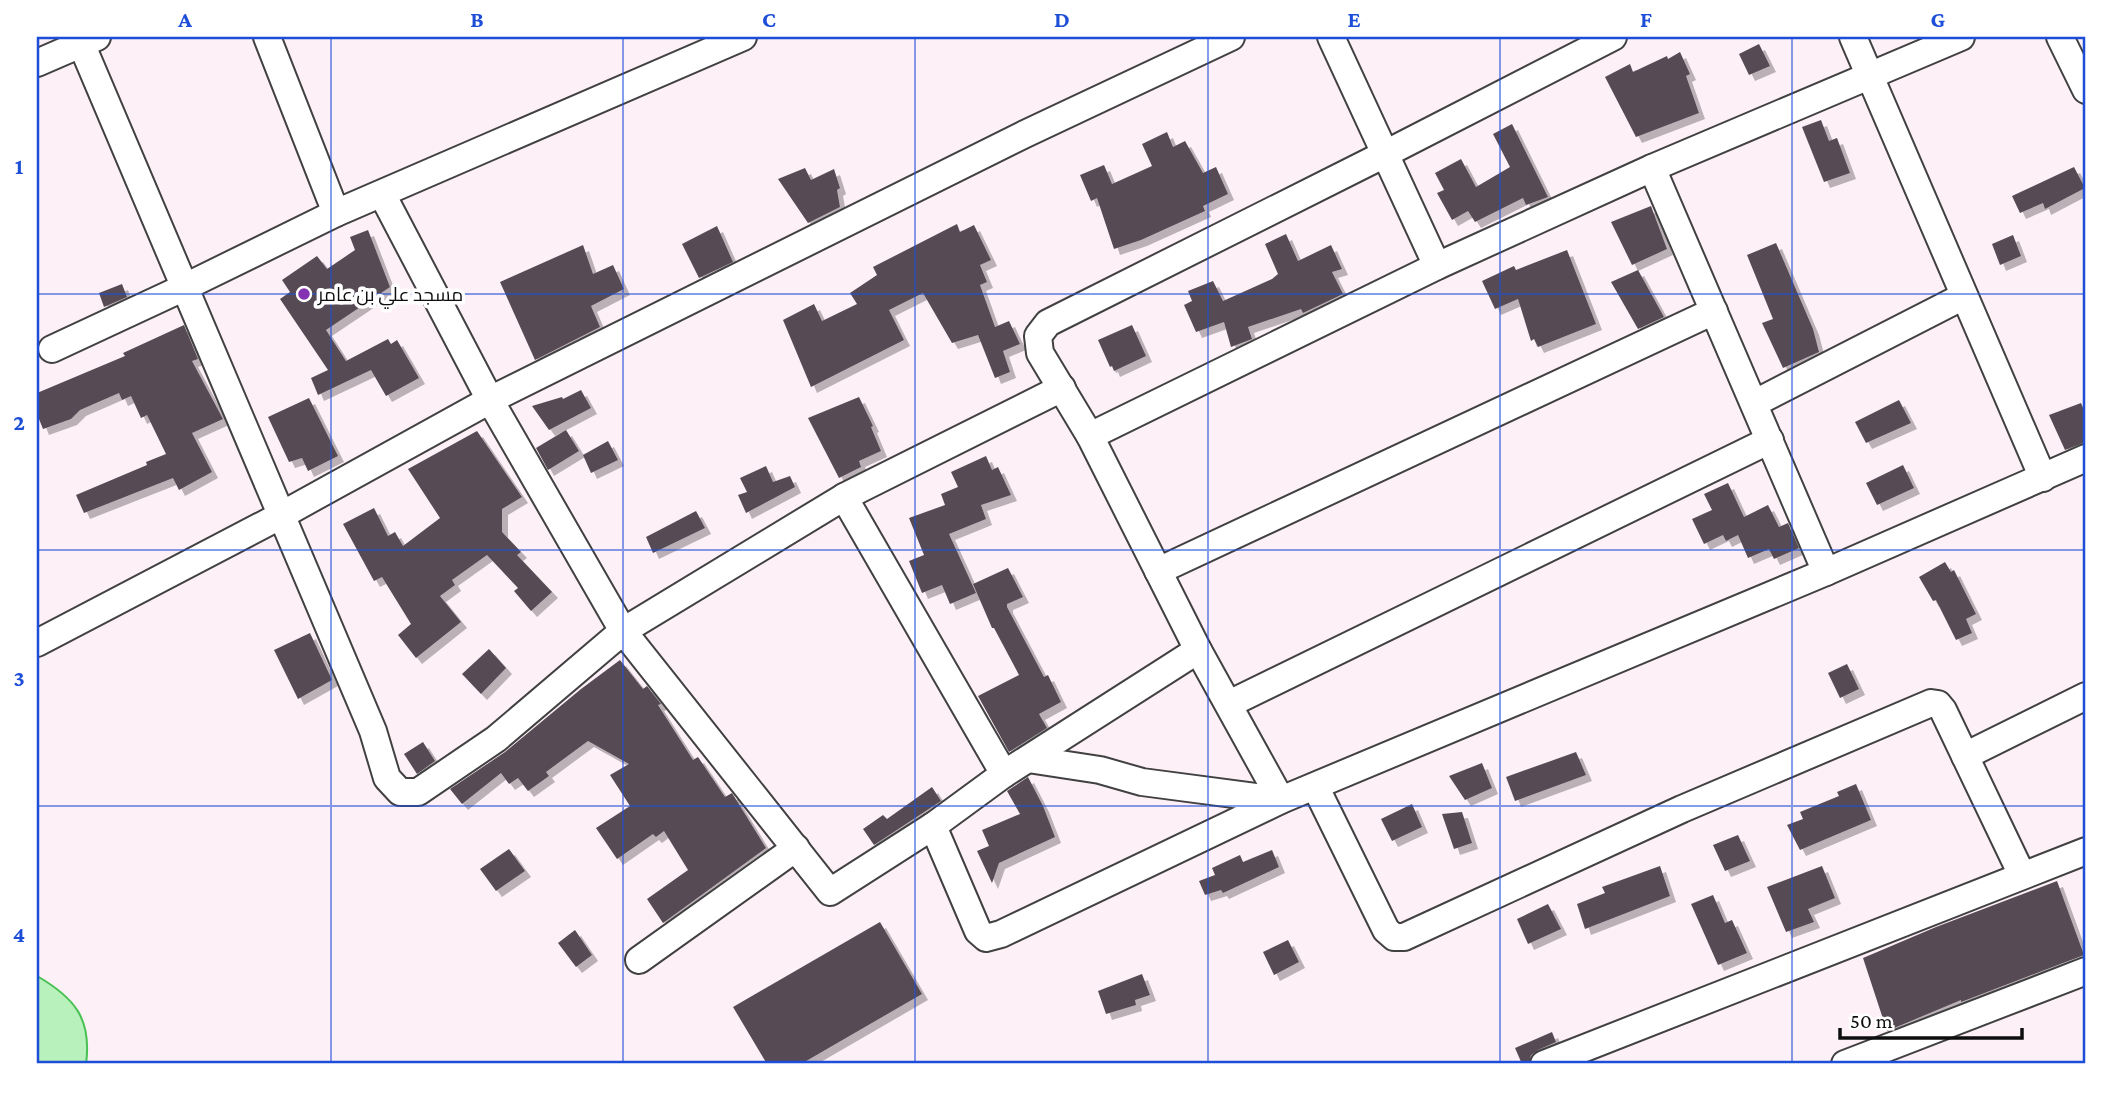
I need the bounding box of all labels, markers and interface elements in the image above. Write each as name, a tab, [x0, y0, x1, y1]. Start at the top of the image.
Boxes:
text: A	[177, 6, 192, 32]
text: B	[470, 6, 484, 32]
text: C	[762, 6, 776, 32]
text: D	[1054, 6, 1070, 32]
text: E	[1347, 6, 1361, 32]
text: F	[1640, 6, 1652, 32]
text: G	[1931, 6, 1946, 32]
text: 1	[15, 153, 24, 179]
place label: مسجد علي بن عامر	[317, 284, 463, 309]
marker: مسجد علي بن عامر	[296, 286, 312, 302]
text: 2	[13, 409, 25, 435]
text: 3	[13, 665, 25, 691]
text: 4	[13, 921, 25, 947]
scale bar	[1840, 996, 2022, 1040]
text: 50 m	[1850, 1009, 1893, 1033]

